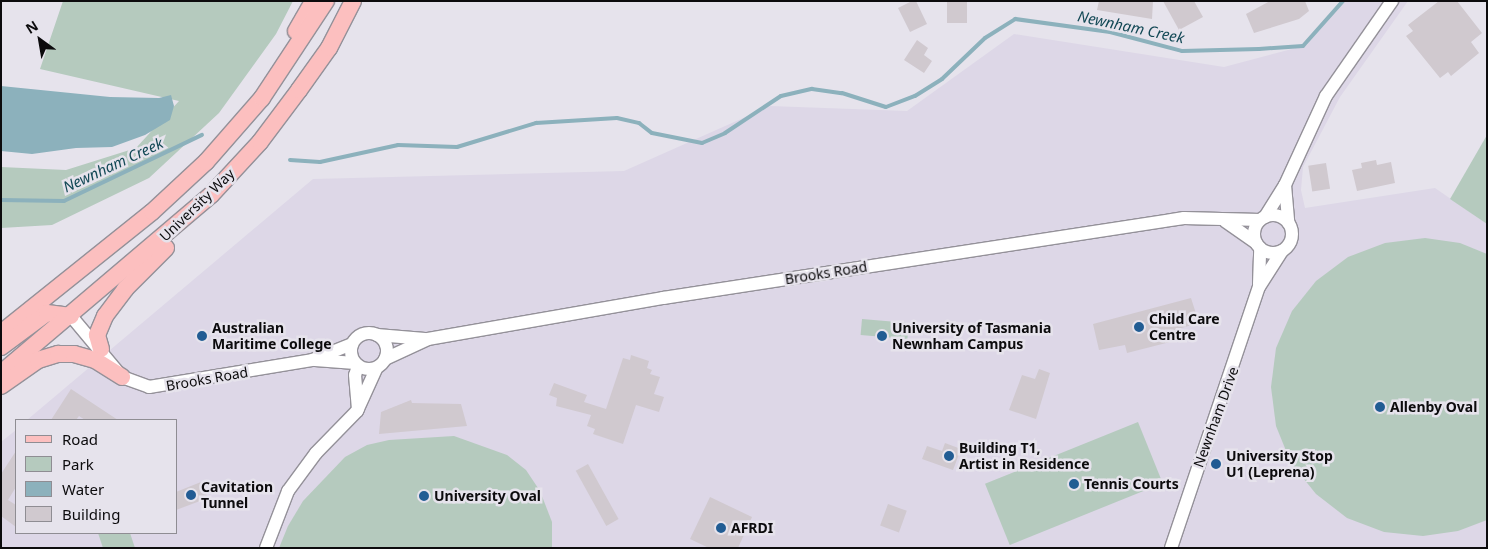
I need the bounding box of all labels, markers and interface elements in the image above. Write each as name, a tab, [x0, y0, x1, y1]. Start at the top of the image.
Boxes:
water label: Newnham Creek	[1076, 7, 1186, 47]
north arrow	[15, 15, 65, 65]
text: N	[22, 16, 42, 38]
water label: Newnham Creek	[60, 134, 166, 196]
street label: University Way	[156, 165, 238, 245]
street label: Brooks Road	[784, 258, 868, 288]
place label: Child Care Centre	[1149, 311, 1220, 344]
place label: Australian Maritime College	[212, 320, 332, 352]
place label: University of Tasmania Newnham Campus	[892, 320, 1051, 352]
marker: Child Care Centre	[1133, 321, 1145, 333]
marker: Australian Maritime College	[196, 330, 208, 342]
marker: University of Tasmania Newnham Campus	[876, 330, 888, 342]
street label: Brooks Road	[165, 364, 249, 394]
street label: Newnham Drive	[1190, 364, 1242, 470]
place label: Allenby Oval	[1390, 399, 1477, 415]
marker: Allenby Oval	[1374, 401, 1386, 413]
legend	[15, 419, 178, 534]
text: Road	[62, 429, 98, 449]
place label: Building T1, Artist in Residence	[959, 440, 1090, 472]
place label: University Stop U1 (Leprena)	[1226, 448, 1333, 481]
marker: Building T1, Artist in Residence	[943, 450, 955, 462]
text: Park	[62, 454, 94, 474]
marker: University Stop U1 (Leprena)	[1210, 458, 1222, 470]
place label: Tennis Courts	[1084, 476, 1179, 492]
marker: Tennis Courts	[1068, 478, 1080, 490]
text: Water	[62, 479, 104, 499]
place label: Cavitation Tunnel	[201, 479, 273, 512]
place label: University Oval	[434, 488, 541, 504]
marker: Cavitation Tunnel	[185, 489, 197, 501]
marker: University Oval	[418, 490, 430, 502]
text: Building	[62, 504, 120, 524]
place label: AFRDI	[731, 520, 773, 536]
marker: AFRDI	[715, 522, 727, 534]

